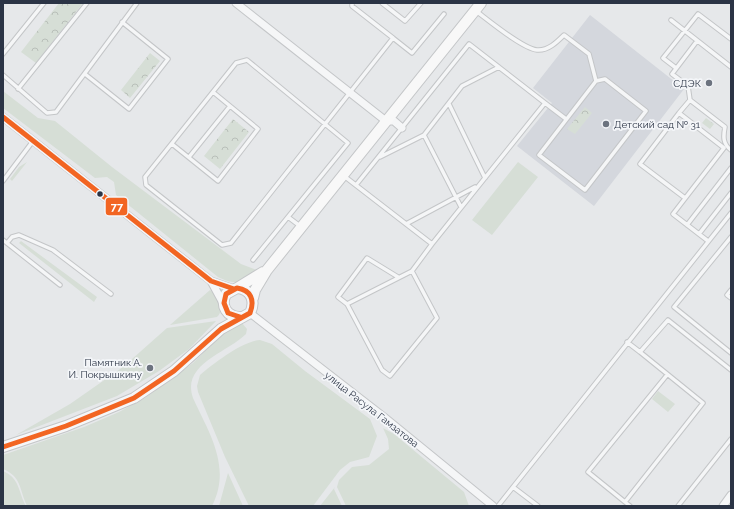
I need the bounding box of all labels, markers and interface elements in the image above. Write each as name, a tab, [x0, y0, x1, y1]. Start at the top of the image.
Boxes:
place label: СДЭК	[673, 78, 702, 89]
marker: СДЭК	[704, 78, 714, 88]
marker: Детский сад № 31	[601, 119, 611, 129]
place label: Детский сад № 31	[614, 119, 701, 130]
unlabelled marker	[95, 189, 105, 199]
line badge: 77	[105, 197, 128, 216]
text: 77	[111, 200, 124, 213]
place label: Памятник А. И. Покрышкину	[68, 357, 143, 380]
marker: Памятник А. И. Покрышкину	[145, 363, 155, 373]
street label: улица Расула Гамзатова	[323, 369, 421, 449]

